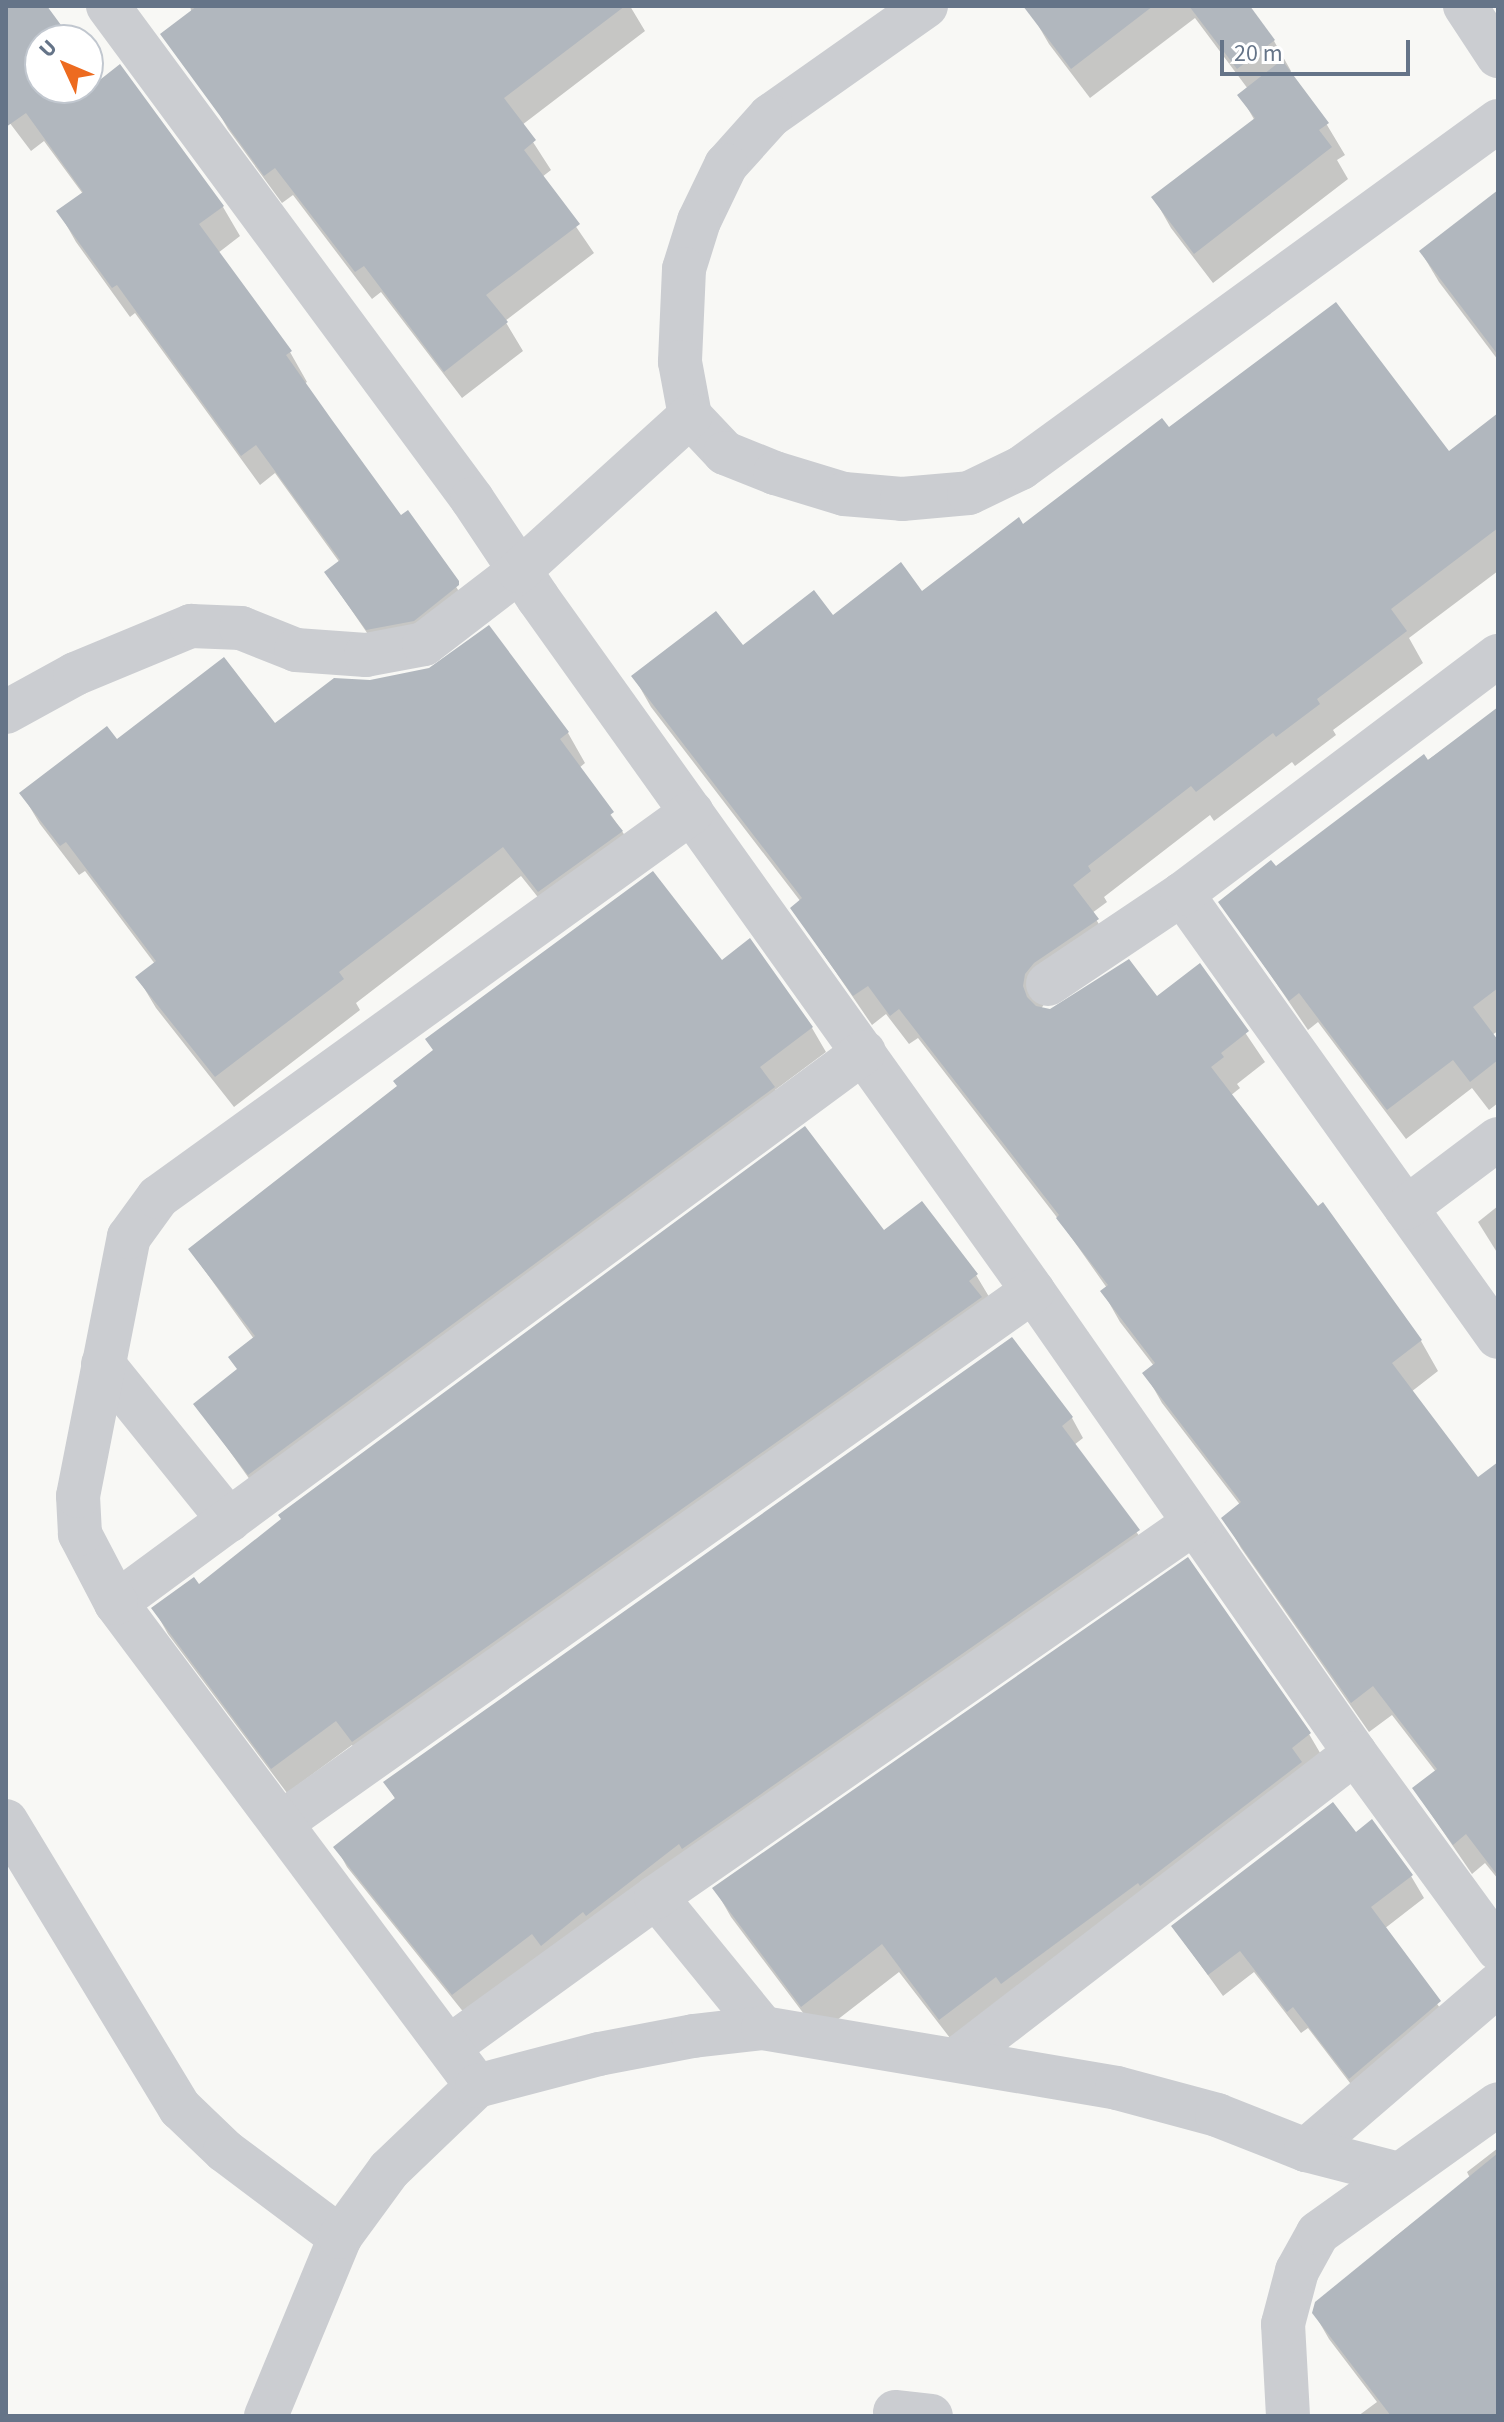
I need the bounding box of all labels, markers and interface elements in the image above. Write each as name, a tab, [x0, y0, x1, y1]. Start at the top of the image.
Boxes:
north arrow	[24, 24, 104, 104]
scale bar	[1224, 24, 1414, 74]
text: U	[32, 32, 65, 65]
text: 20 m	[1234, 36, 1283, 71]

